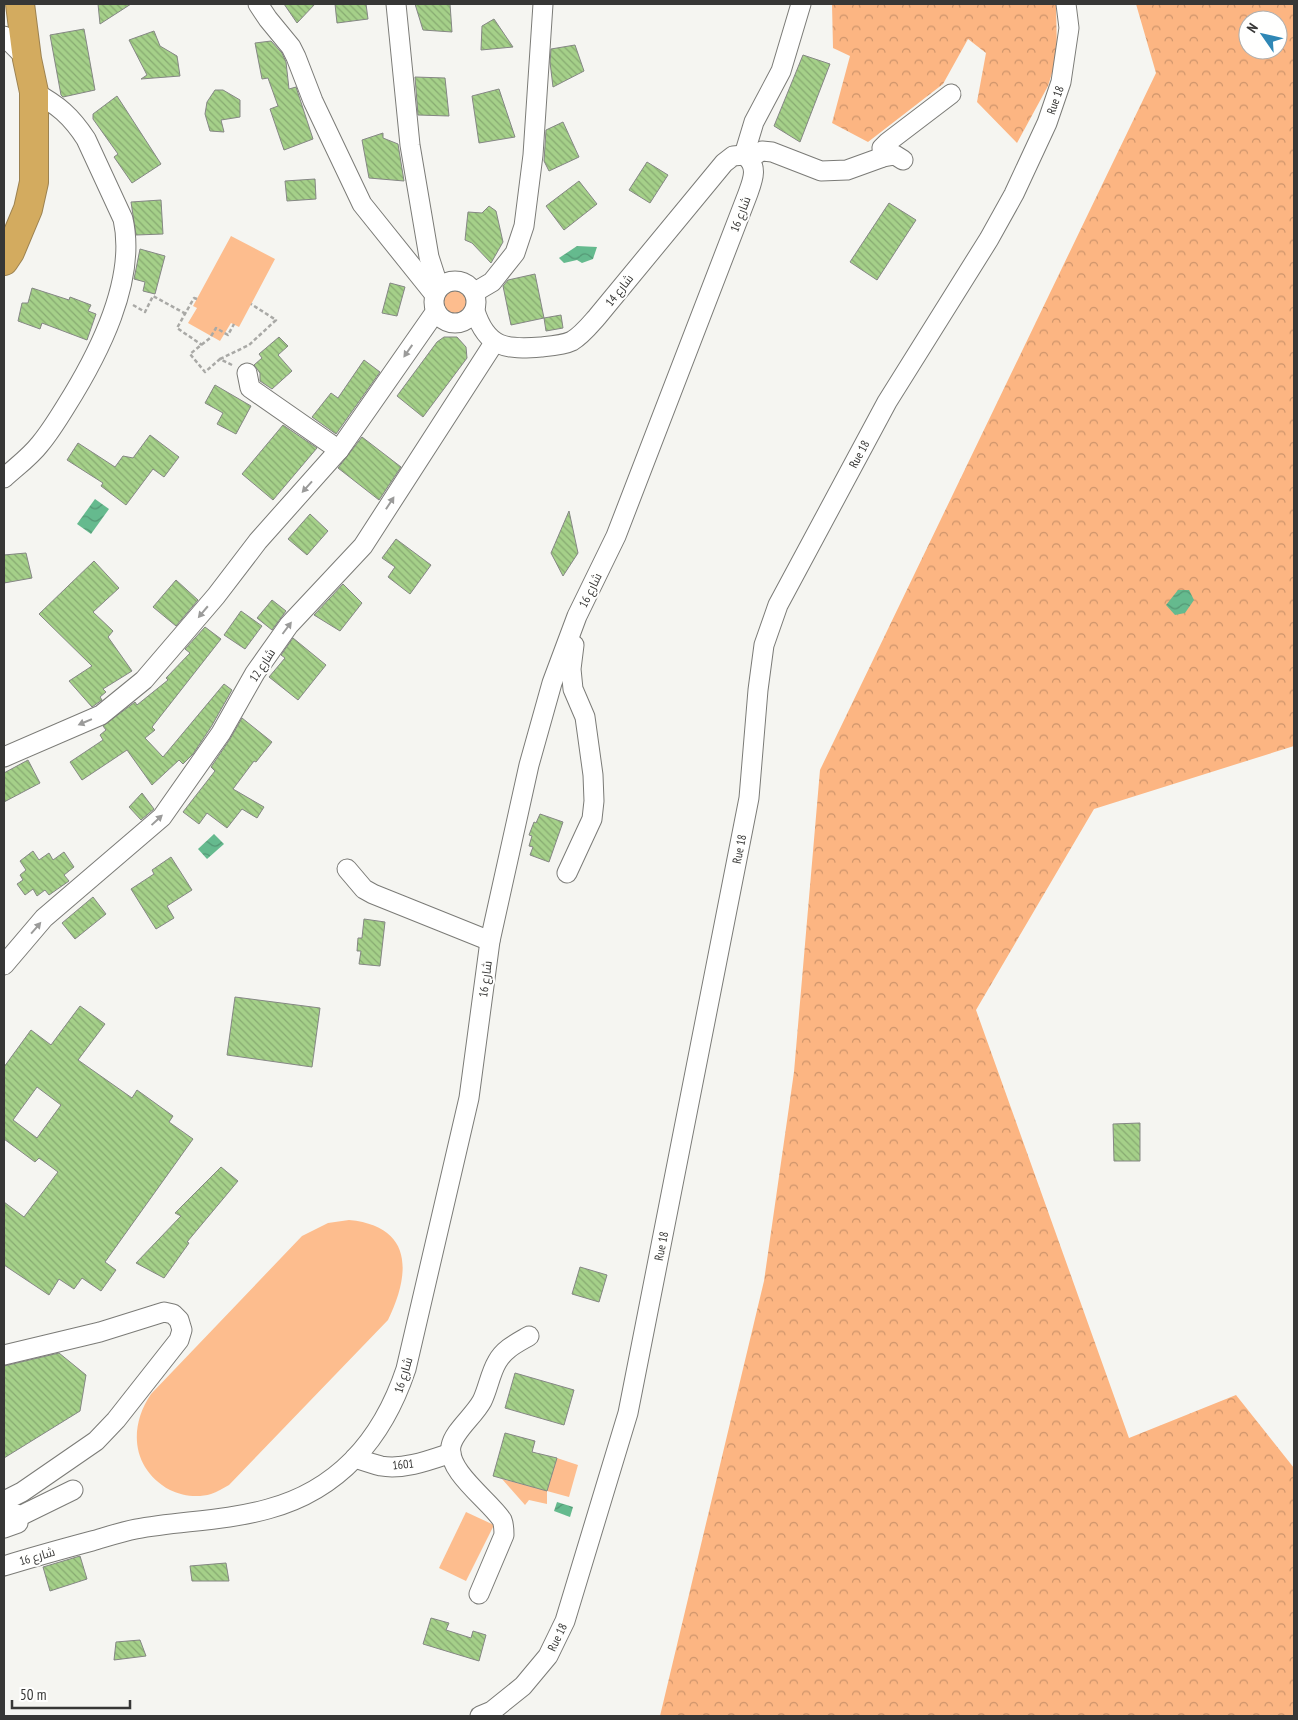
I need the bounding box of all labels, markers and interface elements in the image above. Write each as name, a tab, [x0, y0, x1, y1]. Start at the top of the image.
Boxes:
north arrow	[1238, 10, 1288, 60]
text: N	[1243, 20, 1262, 36]
street label: Rue 18	[1043, 84, 1067, 116]
street label: شارع 16	[726, 194, 755, 234]
street label: شارع 14	[602, 271, 637, 310]
one-way arrow	[403, 344, 413, 358]
street label: Rue 18	[846, 438, 872, 470]
one-way arrow	[301, 480, 312, 493]
one-way arrow	[386, 496, 395, 510]
street label: شارع 16	[575, 570, 606, 610]
one-way arrow	[197, 605, 208, 618]
one-way arrow	[282, 621, 292, 635]
street label: شارع 12	[246, 646, 279, 685]
one-way arrow	[78, 718, 93, 726]
one-way arrow	[151, 814, 163, 826]
street label: Rue 18	[729, 833, 749, 865]
one-way arrow	[30, 921, 41, 934]
street label: شارع 16	[475, 960, 496, 998]
street label: Rue 18	[651, 1230, 671, 1262]
street label: شارع 16	[390, 1355, 417, 1395]
street label: 1601	[391, 1455, 415, 1473]
street label: شارع 16	[17, 1544, 57, 1569]
street label: Rue 18	[544, 1621, 570, 1653]
scale bar	[12, 1678, 130, 1710]
text: 50 m	[20, 1685, 46, 1704]

